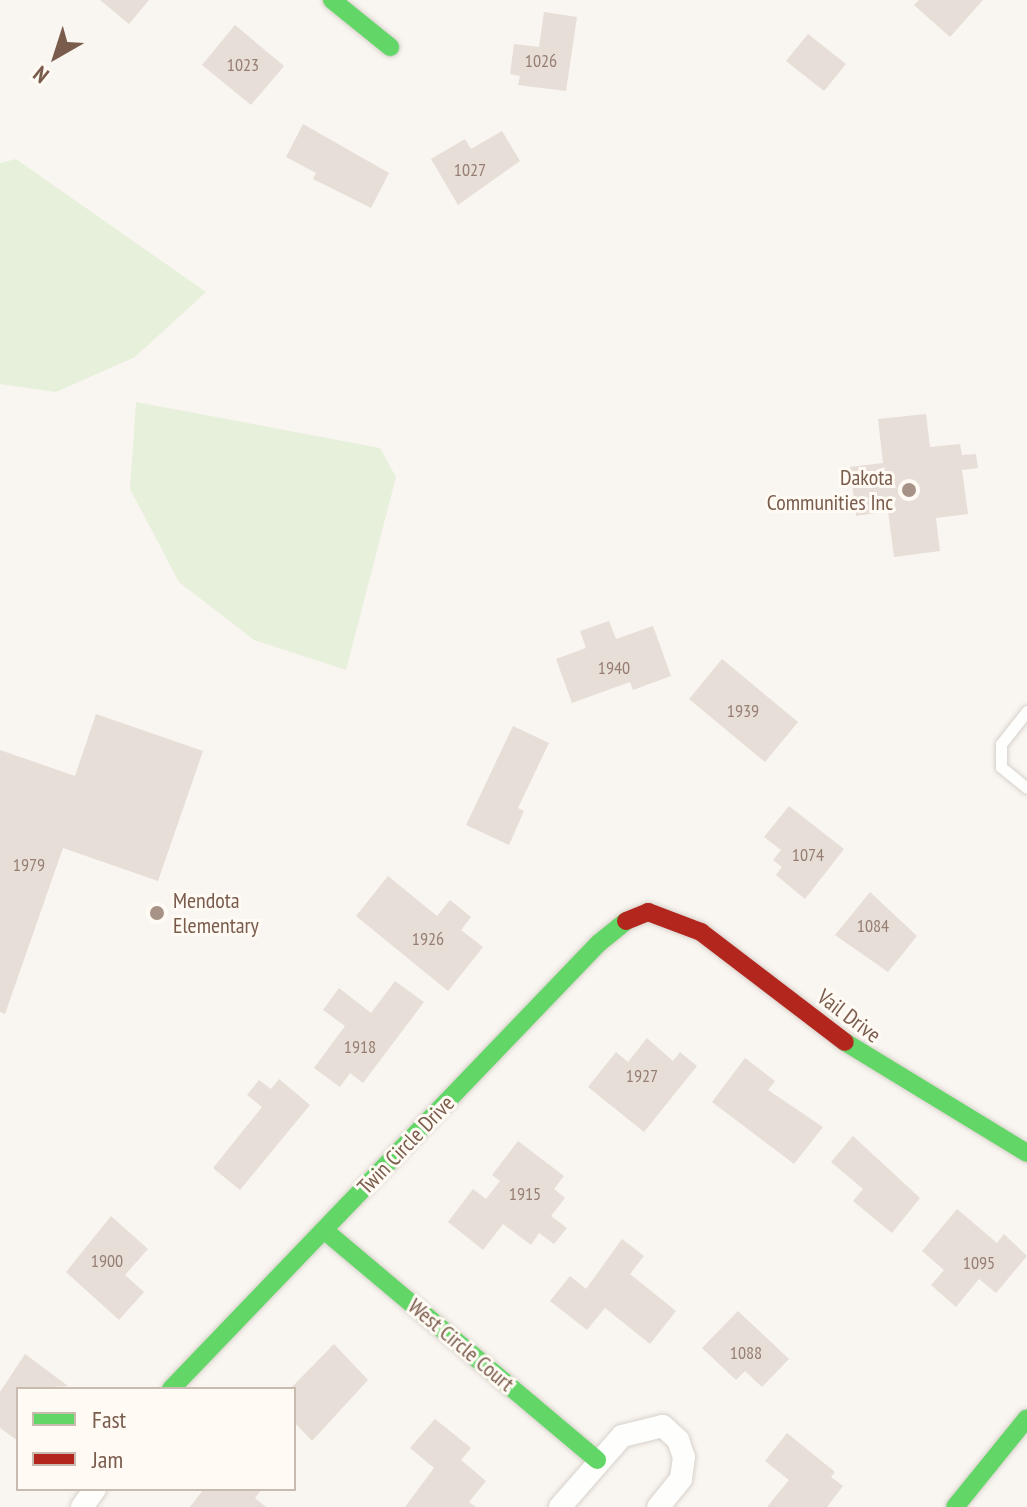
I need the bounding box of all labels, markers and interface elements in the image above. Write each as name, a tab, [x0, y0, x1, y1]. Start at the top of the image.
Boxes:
north arrow	[16, 16, 96, 96]
house number: 1026	[525, 50, 557, 72]
house number: 1023	[227, 54, 259, 76]
text: N	[27, 60, 54, 89]
house number: 1027	[454, 159, 486, 181]
place label: Dakota Communities Inc	[767, 464, 893, 516]
marker: Dakota Communities Inc	[900, 481, 918, 499]
house number: 1940	[598, 657, 630, 679]
house number: 1939	[727, 700, 759, 722]
house number: 1074	[792, 844, 824, 866]
house number: 1979	[13, 854, 45, 876]
place label: Mendota Elementary	[173, 887, 259, 938]
marker: Mendota Elementary	[148, 904, 166, 922]
house number: 1084	[857, 915, 889, 937]
house number: 1926	[412, 928, 444, 950]
street label: Vail Drive	[812, 984, 886, 1048]
house number: 1918	[344, 1036, 376, 1058]
house number: 1927	[626, 1065, 658, 1087]
street label: Twin Circle Drive	[352, 1090, 460, 1200]
house number: 1915	[509, 1183, 541, 1205]
house number: 1900	[91, 1250, 123, 1272]
house number: 1095	[963, 1252, 995, 1274]
street label: West Circle Court	[403, 1293, 519, 1397]
house number: 1088	[730, 1342, 762, 1364]
legend	[16, 1387, 296, 1491]
text: Fast	[92, 1404, 126, 1435]
text: Jam	[92, 1444, 123, 1475]

